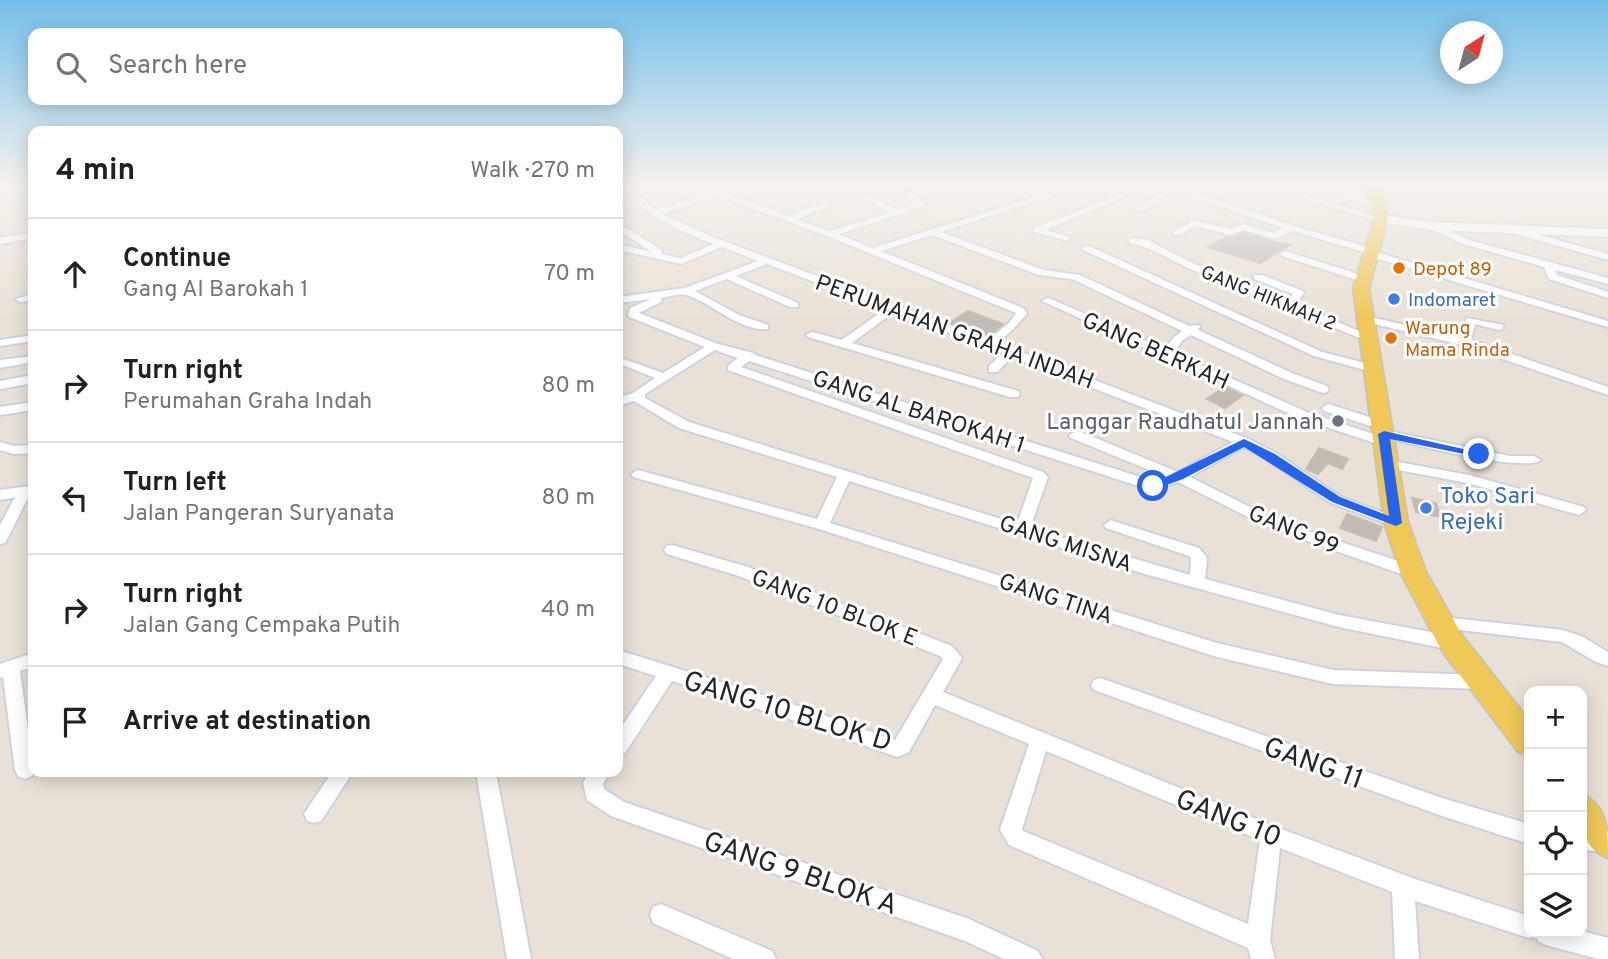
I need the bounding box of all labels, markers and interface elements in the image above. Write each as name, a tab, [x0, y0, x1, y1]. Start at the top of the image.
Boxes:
north arrow	[1440, 21, 1503, 84]
search box	[28, 28, 623, 105]
icon: search	[52, 48, 90, 86]
text: Search here	[108, 50, 247, 83]
text: 4 min	[56, 153, 135, 190]
text: Walk · 270 m	[470, 157, 595, 186]
text: Continue	[123, 243, 231, 276]
icon: ahead	[56, 255, 94, 293]
place label: Depot 89	[1413, 258, 1492, 282]
text: 70 m	[544, 260, 595, 289]
marker: Depot 89	[1391, 260, 1407, 276]
street label: GANG HIKMAH 2	[1197, 261, 1340, 337]
street label: PERUMAHAN GRAHA INDAH	[811, 269, 1098, 397]
text: Gang Al Barokah 1	[123, 276, 309, 305]
place label: Indomaret	[1408, 289, 1496, 313]
marker: Indomaret	[1386, 291, 1402, 307]
street label: GANG BERKAH	[1077, 307, 1233, 398]
place label: Warung Mama Rinda	[1405, 317, 1510, 363]
marker: Warung Mama Rinda	[1383, 330, 1399, 346]
text: Turn right	[123, 355, 243, 388]
street label: GANG AL BAROKAH 1	[808, 365, 1028, 461]
icon: right	[56, 367, 94, 405]
text: 80 m	[542, 372, 595, 401]
text: Perumahan Graha Indah	[123, 388, 372, 417]
place label: Langgar Raudhatul Jannah	[1046, 409, 1324, 438]
marker: Langgar Raudhatul Jannah	[1330, 413, 1346, 429]
route end	[1463, 438, 1494, 469]
text: Turn left	[123, 467, 227, 500]
route start	[1137, 470, 1168, 501]
icon: left	[56, 479, 94, 517]
place label: Toko Sari Rejeki	[1440, 483, 1535, 538]
text: 80 m	[542, 484, 595, 513]
text: Jalan Pangeran Suryanata	[123, 500, 394, 529]
street label: GANG 99	[1243, 500, 1343, 563]
marker: Toko Sari Rejeki	[1418, 500, 1434, 516]
street label: GANG MISNA	[995, 510, 1135, 581]
street label: GANG 10 BLOK E	[747, 564, 921, 654]
street label: GANG TINA	[994, 568, 1116, 632]
text: Turn right	[123, 579, 243, 612]
icon: right	[56, 591, 94, 629]
text: 40 m	[541, 596, 595, 625]
text: Jalan Gang Cempaka Putih	[123, 612, 400, 641]
street label: GANG 10 BLOK D	[678, 664, 896, 762]
map controls	[1524, 686, 1587, 938]
button: +	[1524, 686, 1587, 749]
icon: arrive	[56, 703, 94, 741]
text: Arrive at destination	[123, 706, 371, 739]
street label: GANG 11	[1258, 730, 1368, 799]
button: −	[1524, 749, 1587, 812]
street label: GANG 10	[1170, 782, 1286, 857]
button: locate	[1524, 812, 1587, 875]
street label: GANG 9 BLOK A	[698, 825, 902, 925]
button: layers	[1524, 875, 1587, 938]

